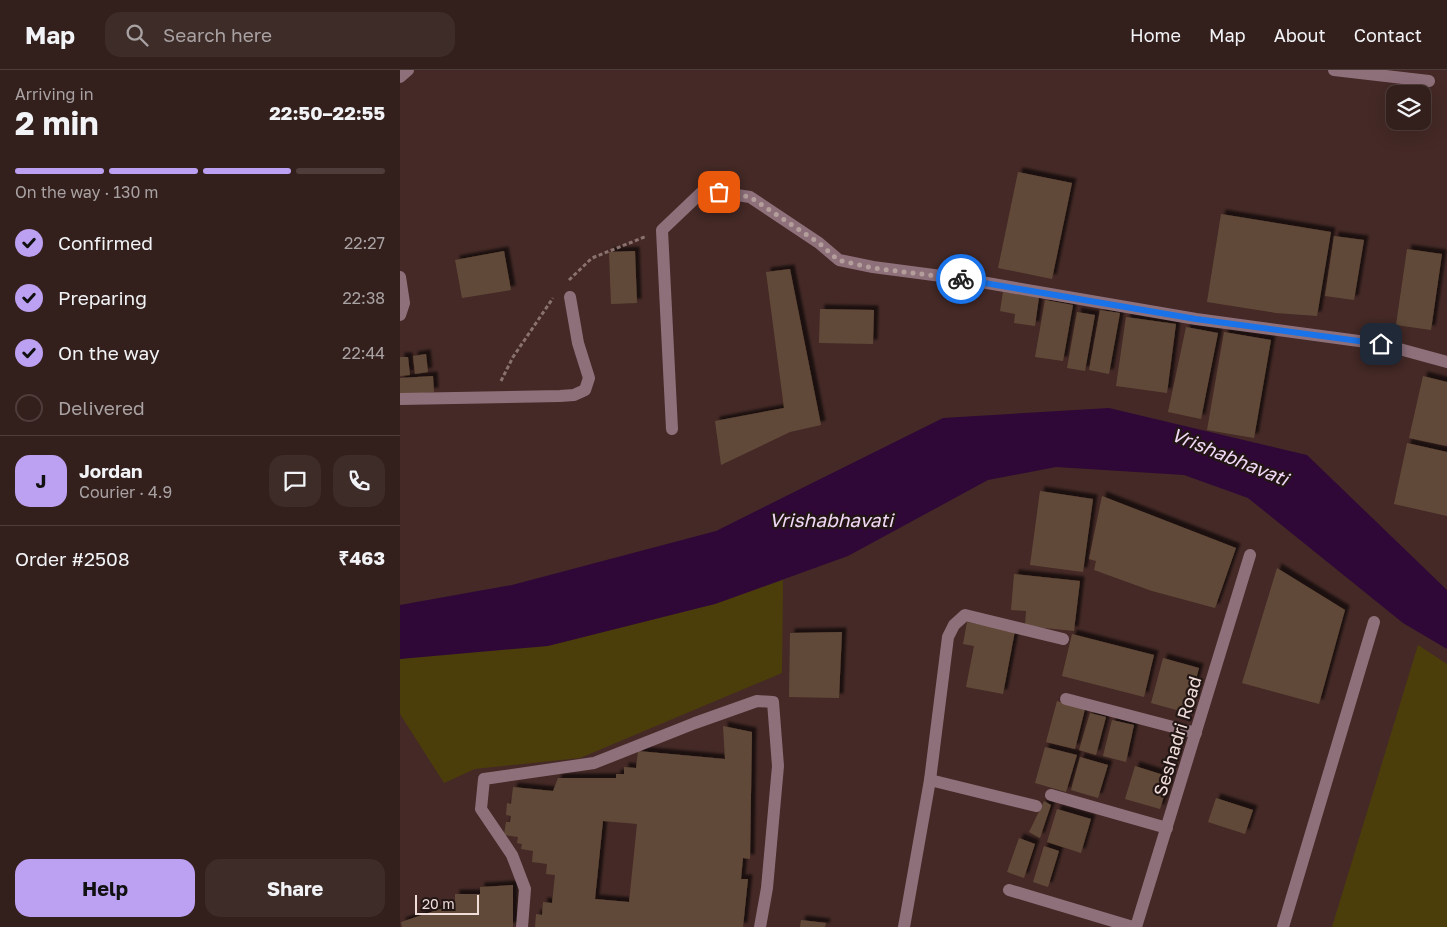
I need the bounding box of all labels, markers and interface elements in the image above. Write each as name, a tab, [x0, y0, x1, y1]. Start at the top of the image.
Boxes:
search box	[105, 12, 455, 57]
text: Map	[25, 20, 75, 49]
icon: search	[123, 21, 151, 49]
text: Search here	[163, 23, 272, 46]
text: Home	[1130, 24, 1181, 46]
text: Map	[1209, 24, 1246, 46]
text: About	[1274, 24, 1326, 46]
text: Contact	[1354, 24, 1422, 46]
text: Arriving in	[15, 84, 94, 104]
map controls	[1386, 85, 1431, 130]
button: layers	[1386, 85, 1431, 130]
text: 22:50–22:55	[269, 101, 385, 124]
text: 2 min	[15, 104, 99, 142]
pin	[698, 171, 740, 213]
icon: bag	[705, 178, 733, 206]
text: On the way · 130 m	[15, 182, 159, 202]
icon: check	[15, 229, 43, 257]
text: Confirmed	[58, 231, 153, 254]
text: 22:27	[344, 233, 385, 253]
courier	[936, 254, 986, 304]
icon: bike	[947, 265, 975, 293]
icon: check	[15, 284, 43, 312]
text: Preparing	[58, 286, 147, 309]
text: 22:38	[343, 288, 385, 308]
pin	[1360, 323, 1402, 365]
icon: home	[1367, 330, 1395, 358]
icon: check	[15, 339, 43, 367]
text: On the way	[58, 341, 160, 364]
text: 22:44	[342, 343, 385, 363]
text: Delivered	[58, 396, 145, 419]
water label: Vrishabhavati	[1168, 422, 1294, 491]
button: chat	[269, 455, 321, 507]
button: phone	[333, 455, 385, 507]
text: Jordan	[79, 459, 143, 482]
text: J	[36, 469, 46, 492]
text: Courier · 4.9	[79, 482, 172, 502]
water label: Vrishabhavati	[769, 508, 895, 531]
text: ₹463	[339, 546, 385, 569]
text: Order #2508	[15, 547, 129, 570]
street label: Seshadri Road	[1148, 673, 1206, 799]
button: Help	[15, 859, 195, 917]
button: Share	[205, 859, 385, 917]
scale bar	[415, 892, 479, 915]
text: 20 m	[422, 895, 455, 912]

